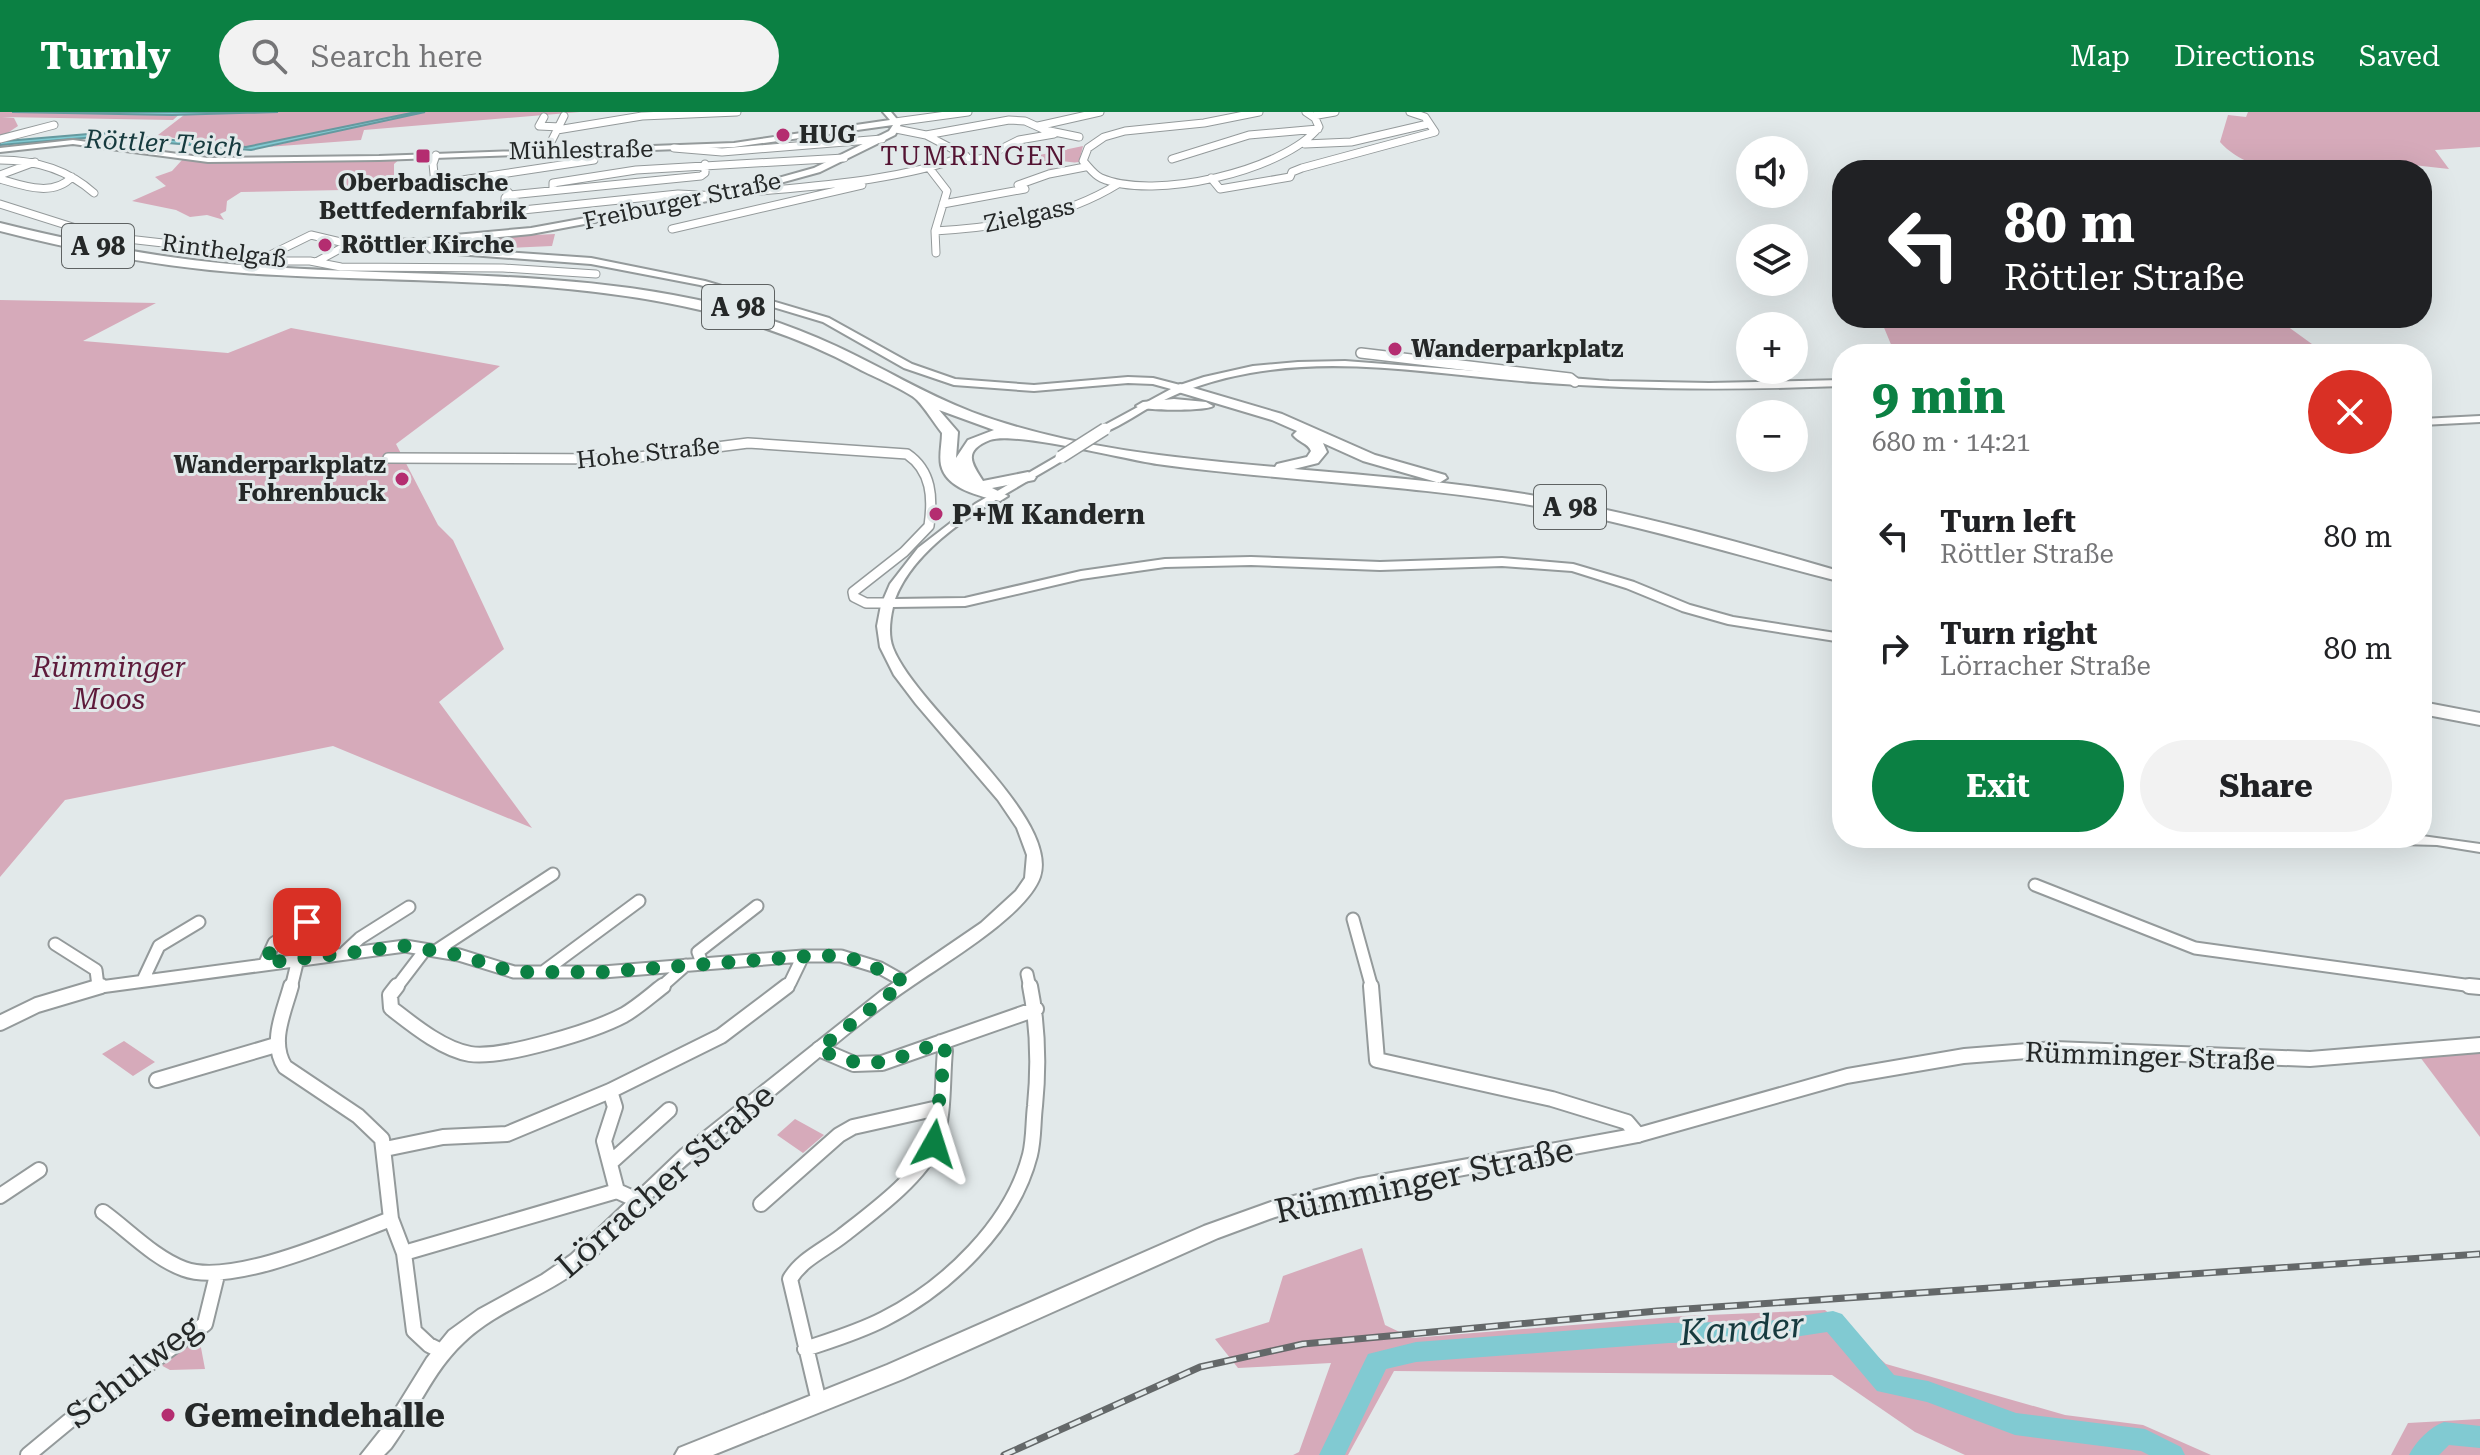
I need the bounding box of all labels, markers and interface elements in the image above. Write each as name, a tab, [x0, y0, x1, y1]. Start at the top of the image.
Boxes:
search box	[219, 20, 779, 92]
text: Turnly	[40, 34, 171, 78]
icon: search	[247, 34, 291, 78]
text: Search here	[311, 39, 483, 74]
text: Map	[2070, 40, 2130, 73]
text: Directions	[2174, 40, 2315, 73]
text: Saved	[2359, 40, 2440, 73]
place label: HUG	[799, 121, 856, 149]
water label: Röttler Teich	[83, 124, 244, 162]
marker: HUG	[774, 126, 792, 144]
street label: Mühlestraße	[508, 135, 654, 165]
map controls	[1736, 136, 1808, 472]
button: sound	[1736, 136, 1808, 208]
district label: TUMRINGEN	[880, 141, 1068, 171]
marker: Oberbadische Bettfedernfabrik	[414, 147, 432, 165]
street label: Freiburger Straße	[581, 166, 783, 236]
place label: Oberbadische Bettfedernfabrik	[319, 169, 528, 225]
text: 80 m	[2004, 190, 2135, 256]
street label: Zielgass	[981, 192, 1077, 238]
icon: left	[1872, 192, 1976, 296]
road number: A 98	[62, 224, 134, 268]
button: layers	[1736, 224, 1808, 296]
street label: Rinthelgaß	[160, 228, 288, 274]
place label: Röttler Kirche	[341, 231, 514, 259]
marker: Röttler Kirche	[316, 236, 334, 254]
text: Röttler Straße	[2004, 257, 2244, 299]
road number: A 98	[702, 285, 774, 329]
button: +	[1736, 312, 1808, 384]
place label: Wanderparkplatz	[1411, 335, 1623, 363]
marker: Wanderparkplatz	[1386, 340, 1404, 358]
text: 9 min	[1872, 369, 2005, 425]
button: close	[2308, 370, 2392, 454]
button: −	[1736, 400, 1808, 472]
text: 680 m · 14:21	[1872, 427, 2031, 457]
street label: Hohe Straße	[575, 432, 721, 474]
place label: Wanderparkplatz Fohrenbuck	[174, 451, 386, 507]
marker: Wanderparkplatz Fohrenbuck	[393, 470, 411, 488]
road number: A 98	[1534, 485, 1606, 529]
place label: P+M Kandern	[952, 498, 1145, 531]
text: Turn left	[1940, 504, 2076, 539]
marker: P+M Kandern	[927, 505, 945, 523]
icon: left	[1872, 514, 1916, 558]
text: 80 m	[2323, 519, 2392, 554]
text: Röttler Straße	[1940, 539, 2114, 569]
text: Turn right	[1940, 616, 2097, 651]
icon: right	[1872, 626, 1916, 670]
text: 80 m	[2323, 631, 2392, 666]
park label: Rümminger Moos	[31, 651, 186, 716]
text: Lörracher Straße	[1940, 651, 2151, 681]
button: Exit	[1872, 740, 2124, 832]
button: Share	[2140, 740, 2392, 832]
pin	[273, 888, 341, 956]
icon: arrive	[285, 900, 329, 944]
street label: Rümminger Straße	[2024, 1036, 2276, 1077]
street label: Lörracher Straße	[548, 1074, 782, 1286]
position arrow	[892, 1102, 976, 1186]
street label: Rümminger Straße	[1271, 1129, 1577, 1231]
water label: Kander	[1677, 1304, 1806, 1354]
street label: Schulweg	[58, 1306, 209, 1436]
place label: Gemeindehalle	[184, 1395, 445, 1435]
marker: Gemeindehalle	[159, 1406, 177, 1424]

